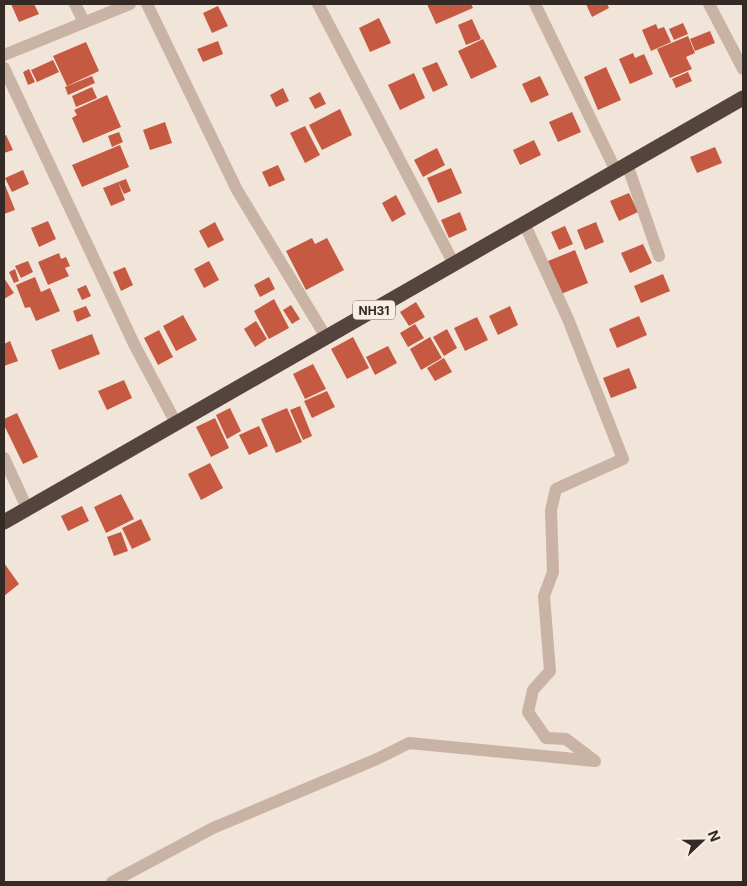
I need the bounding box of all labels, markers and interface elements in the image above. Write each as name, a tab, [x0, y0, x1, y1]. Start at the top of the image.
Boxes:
road number: NH31	[353, 300, 395, 320]
north arrow	[677, 816, 727, 866]
text: N	[705, 828, 724, 844]

